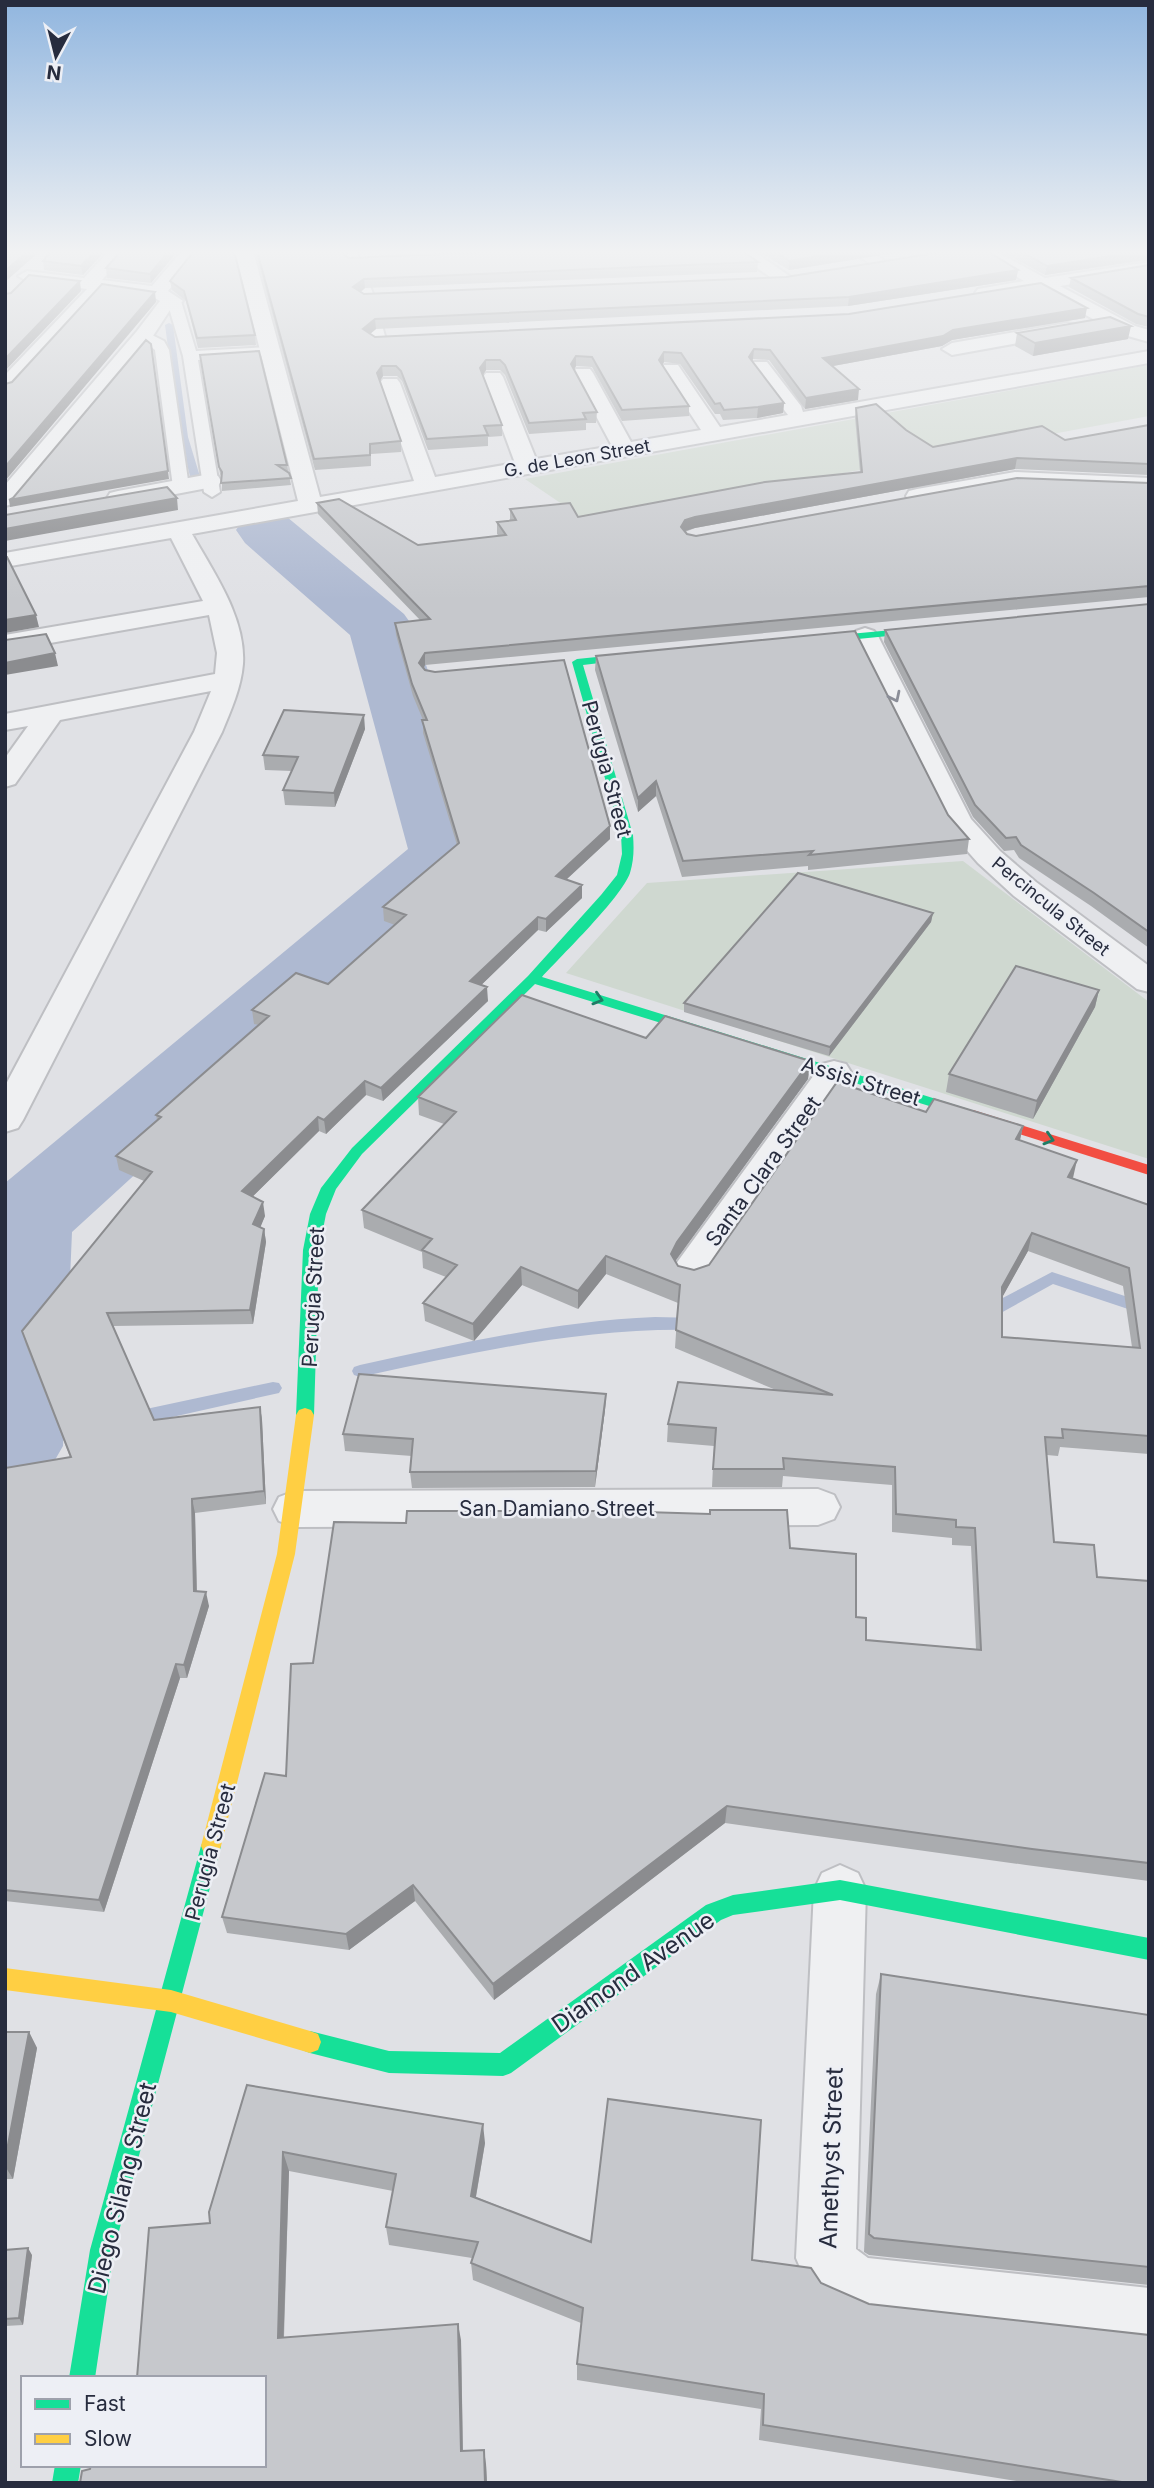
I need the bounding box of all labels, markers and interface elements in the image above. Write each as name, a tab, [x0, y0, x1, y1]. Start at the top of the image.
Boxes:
north arrow	[21, 21, 91, 91]
text: N	[45, 60, 63, 85]
street label: G. de Leon Street	[502, 435, 652, 481]
one-way arrow	[887, 690, 901, 702]
street label: Perugia Street	[577, 698, 637, 840]
street label: Percincula Street	[988, 852, 1114, 960]
one-way arrow	[591, 991, 604, 1005]
street label: Assisi Street	[798, 1051, 924, 1111]
street label: Santa Clara Street	[700, 1091, 826, 1251]
one-way arrow	[1043, 1131, 1055, 1146]
street label: Perugia Street	[297, 1226, 329, 1368]
street label: San Damiano Street	[459, 1496, 655, 1521]
street label: Perugia Street	[180, 1781, 240, 1923]
street label: Diamond Avenue	[546, 1905, 720, 2039]
street label: Amethyst Street	[813, 2067, 849, 2249]
street label: Diego Silang Street	[82, 2079, 162, 2297]
legend	[21, 2376, 266, 2467]
text: Fast	[84, 2391, 126, 2416]
text: Slow	[84, 2426, 132, 2451]

